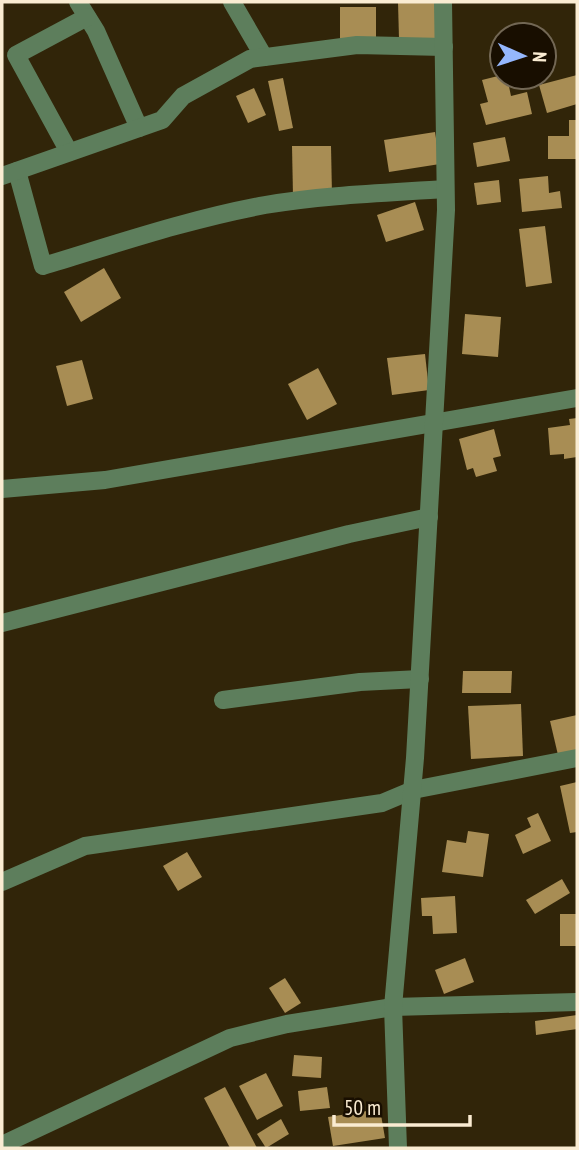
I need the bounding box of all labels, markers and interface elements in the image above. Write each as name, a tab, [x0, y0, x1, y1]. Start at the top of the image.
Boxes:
north arrow	[488, 21, 558, 91]
text: N	[528, 51, 552, 63]
scale bar	[334, 1084, 470, 1128]
text: 50 m	[344, 1094, 381, 1121]

